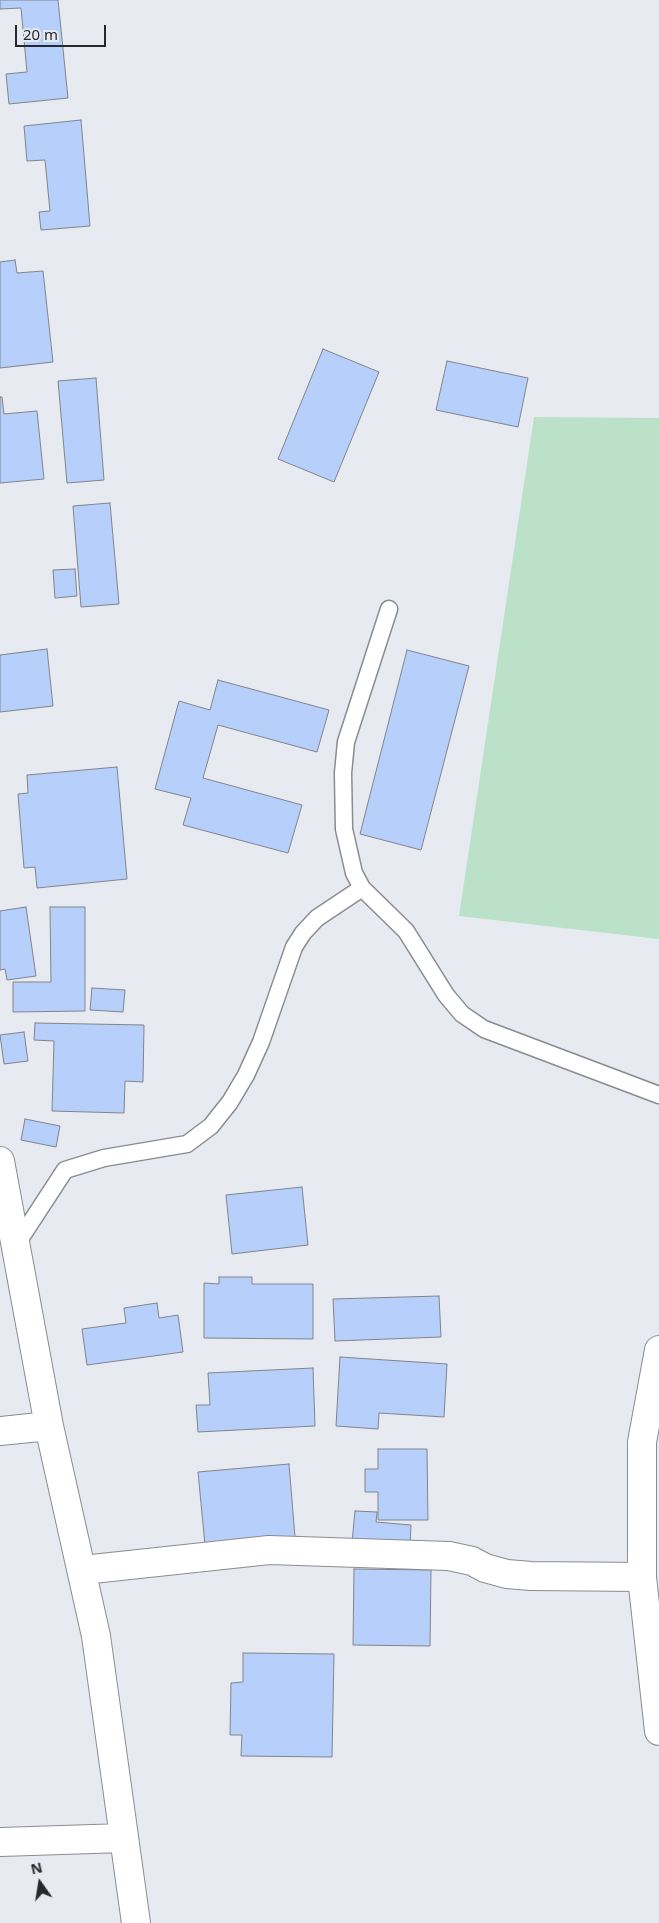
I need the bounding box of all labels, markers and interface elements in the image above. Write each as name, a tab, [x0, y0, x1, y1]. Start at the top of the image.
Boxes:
scale bar	[18, 15, 109, 47]
text: 20 m	[23, 24, 58, 44]
text: N	[29, 1857, 44, 1878]
north arrow	[15, 1858, 65, 1908]

